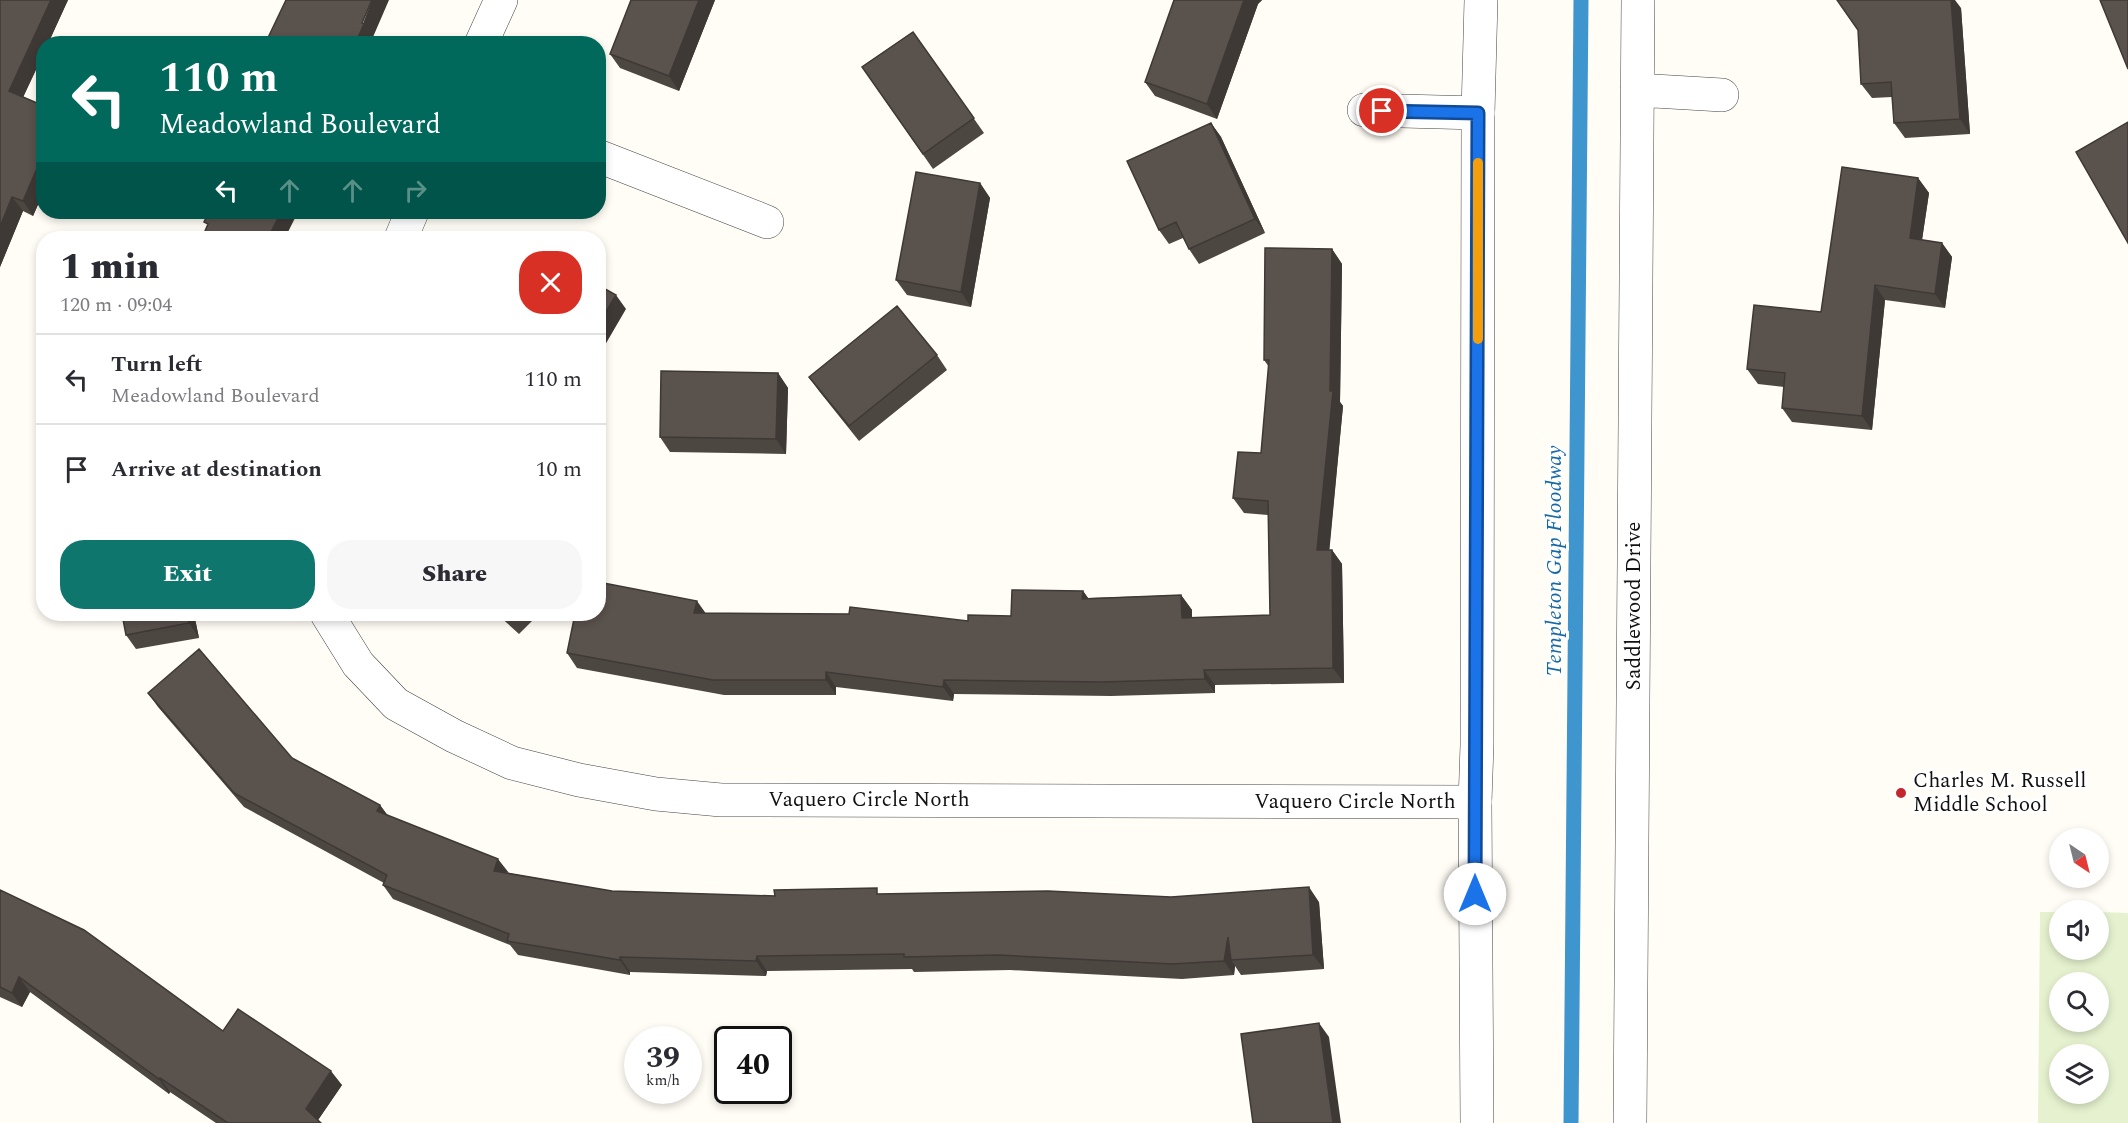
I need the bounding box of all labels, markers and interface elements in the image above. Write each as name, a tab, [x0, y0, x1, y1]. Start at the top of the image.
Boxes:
text: 110 m	[159, 47, 278, 110]
icon: left	[60, 60, 138, 138]
pin	[1356, 85, 1407, 136]
icon: arrive	[1365, 94, 1398, 127]
text: Meadowland Boulevard	[159, 104, 441, 146]
icon: left	[210, 174, 243, 207]
icon: ahead	[273, 174, 306, 207]
icon: ahead	[336, 174, 369, 207]
icon: right	[399, 174, 432, 207]
text: 1 min	[60, 240, 160, 295]
button: close	[519, 251, 582, 314]
text: 120 m · 09:04	[60, 290, 172, 320]
text: Turn left	[111, 348, 203, 381]
icon: left	[60, 363, 93, 396]
text: 110 m	[525, 363, 582, 396]
text: Meadowland Boulevard	[111, 381, 320, 411]
water label: Templeton Gap Floodway	[1538, 445, 1571, 677]
icon: arrive	[60, 453, 93, 486]
text: Arrive at destination	[111, 453, 322, 486]
text: 10 m	[536, 453, 582, 486]
street label: Saddlewood Drive	[1618, 522, 1650, 690]
button: Exit	[60, 540, 315, 609]
button: Share	[327, 540, 582, 609]
place label: Charles M. Russell Middle School	[1913, 765, 2086, 821]
street label: Vaquero Circle North	[768, 784, 970, 816]
street label: Vaquero Circle North	[1254, 786, 1456, 818]
marker: Charles M. Russell Middle School	[1894, 786, 1908, 800]
north arrow	[2049, 828, 2109, 888]
map controls	[2049, 828, 2109, 1104]
position arrow	[1443, 862, 1507, 926]
button: sound	[2049, 900, 2109, 960]
button: search	[2049, 972, 2109, 1032]
speed limit sign: 40	[714, 1026, 792, 1104]
text: 39	[646, 1035, 680, 1081]
button: layers	[2049, 1044, 2109, 1104]
text: km/h	[646, 1069, 680, 1092]

